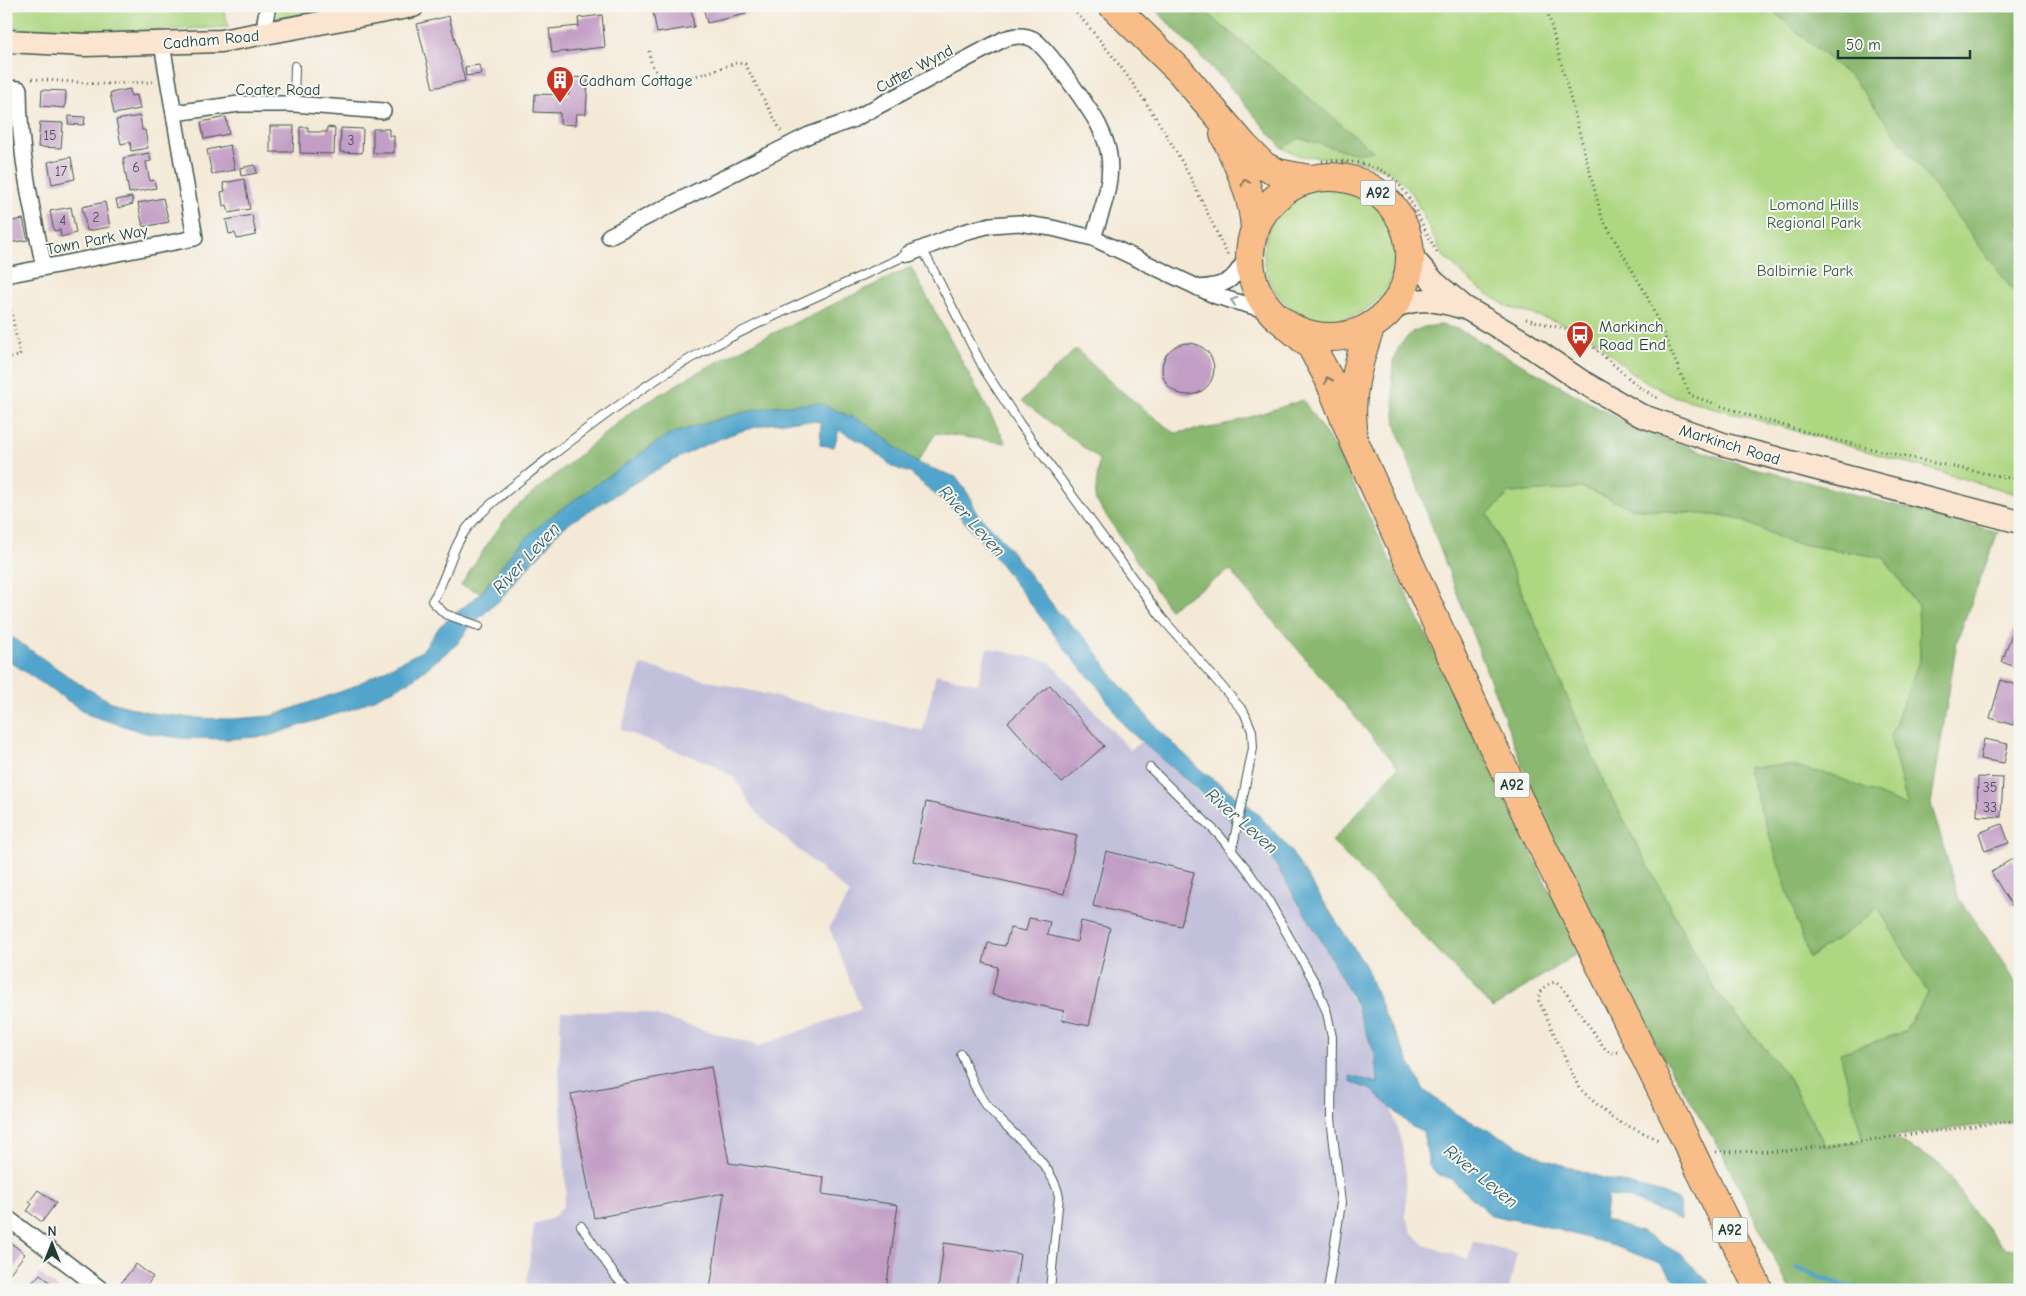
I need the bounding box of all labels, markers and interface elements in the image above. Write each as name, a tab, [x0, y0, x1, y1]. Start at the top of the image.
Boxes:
street label: Cadham Road	[162, 27, 260, 53]
scale bar	[1838, 28, 1971, 60]
text: 50 m	[1846, 36, 1881, 54]
street label: Cutter Wynd	[873, 41, 956, 97]
building icon: Cadham Cottage	[545, 65, 575, 104]
place label: Cadham Cottage	[579, 72, 693, 90]
street label: Coater Road	[236, 81, 320, 99]
house number: 15	[43, 127, 57, 144]
house number: 3	[347, 132, 355, 149]
house number: 6	[132, 159, 140, 176]
house number: 17	[55, 163, 67, 180]
one-way arrow	[1241, 178, 1251, 187]
road number: A92	[1360, 180, 1396, 206]
park label: Lomond Hills Regional Park	[1767, 196, 1862, 232]
house number: 2	[92, 209, 100, 226]
house number: 4	[60, 212, 67, 229]
street label: Town Park Way	[45, 221, 150, 259]
park label: Balbirnie Park	[1757, 262, 1854, 280]
one-way arrow	[1231, 297, 1239, 307]
place label: Markinch Road End	[1599, 318, 1666, 354]
bus stop icon: Markinch Road End	[1565, 320, 1595, 359]
one-way arrow	[1324, 376, 1335, 385]
street label: Markinch Road	[1677, 421, 1782, 469]
water label: River Leven	[934, 481, 1009, 561]
water label: River Leven	[488, 519, 564, 598]
road number: A92	[1494, 772, 1530, 798]
house number: 35	[1983, 779, 1997, 796]
water label: River Leven	[1201, 784, 1282, 859]
house number: 33	[1983, 799, 1997, 816]
water label: River Leven	[1439, 1140, 1522, 1213]
north arrow	[28, 1218, 78, 1268]
road number: A92	[1712, 1218, 1748, 1242]
text: N	[47, 1223, 57, 1240]

